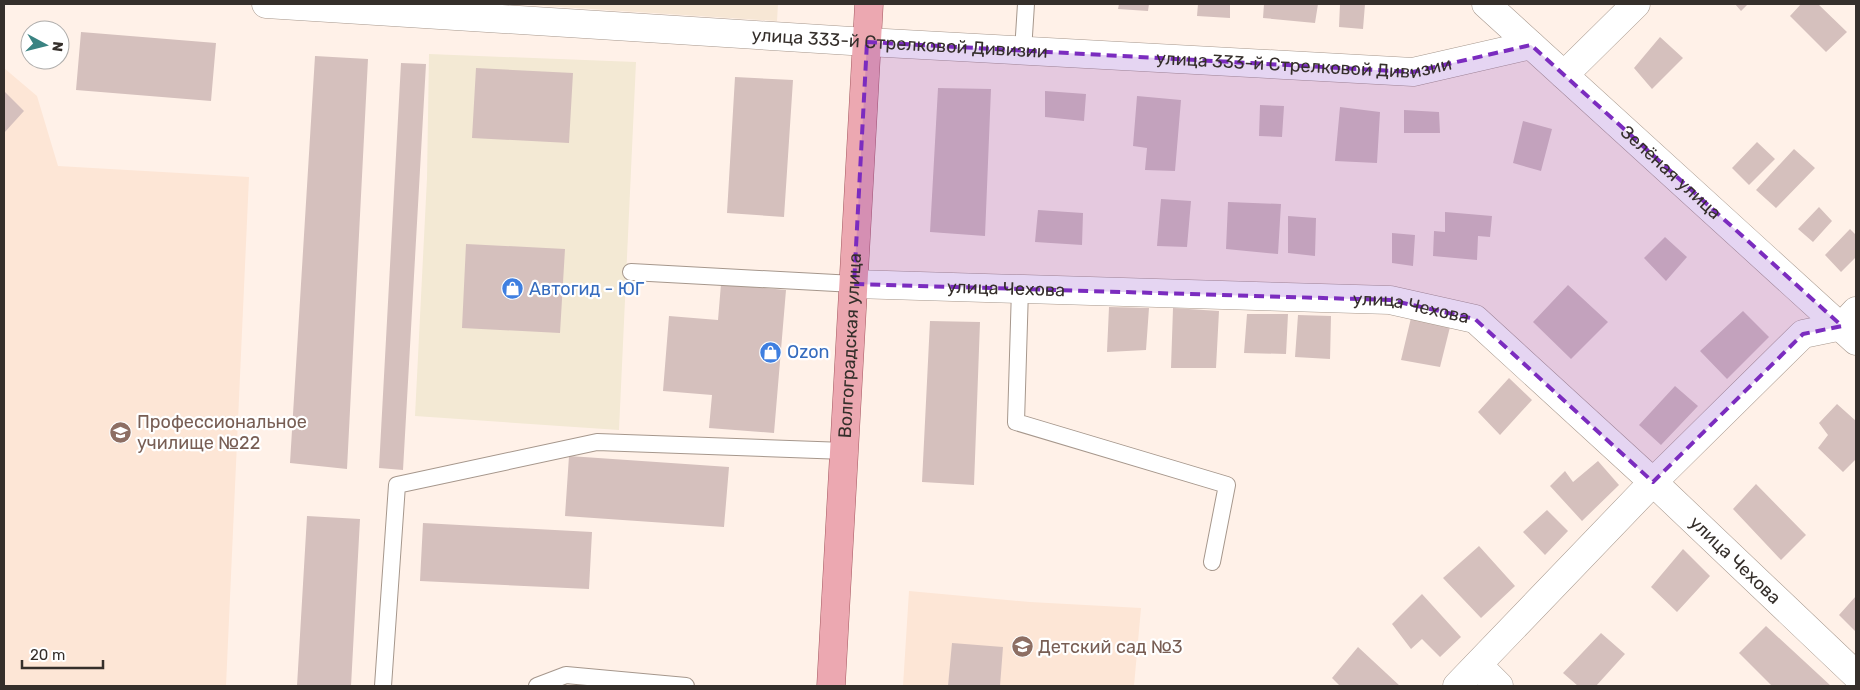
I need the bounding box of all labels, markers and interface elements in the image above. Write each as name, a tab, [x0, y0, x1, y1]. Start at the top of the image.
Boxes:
north arrow	[20, 20, 70, 70]
street label: улица 333-й Стрелковой Дивизии	[751, 24, 1048, 63]
text: N	[48, 40, 66, 53]
street label: улица 333-й Стрелковой Дивизии	[1155, 47, 1454, 83]
street label: Зелёная улица	[1616, 121, 1726, 224]
street label: Волгоградская улица	[834, 252, 866, 439]
street label: улица Чехова	[947, 276, 1065, 301]
shop icon: Автогид - ЮГ	[501, 277, 525, 301]
place label: Автогид - ЮГ	[529, 278, 645, 300]
street label: улица Чехова	[1352, 288, 1471, 328]
shop icon: Ozon	[759, 340, 783, 364]
place label: Ozon	[787, 341, 829, 363]
place label: Профессиональное училище №22	[137, 411, 307, 454]
school or university icon: Профессиональное училище №22	[109, 420, 133, 444]
street label: улица Чехова	[1685, 511, 1786, 609]
school or university icon: Детский сад №3	[1010, 635, 1034, 659]
place label: Детский сад №3	[1038, 636, 1183, 658]
scale bar	[22, 638, 104, 670]
text: 20 m	[30, 646, 65, 664]

